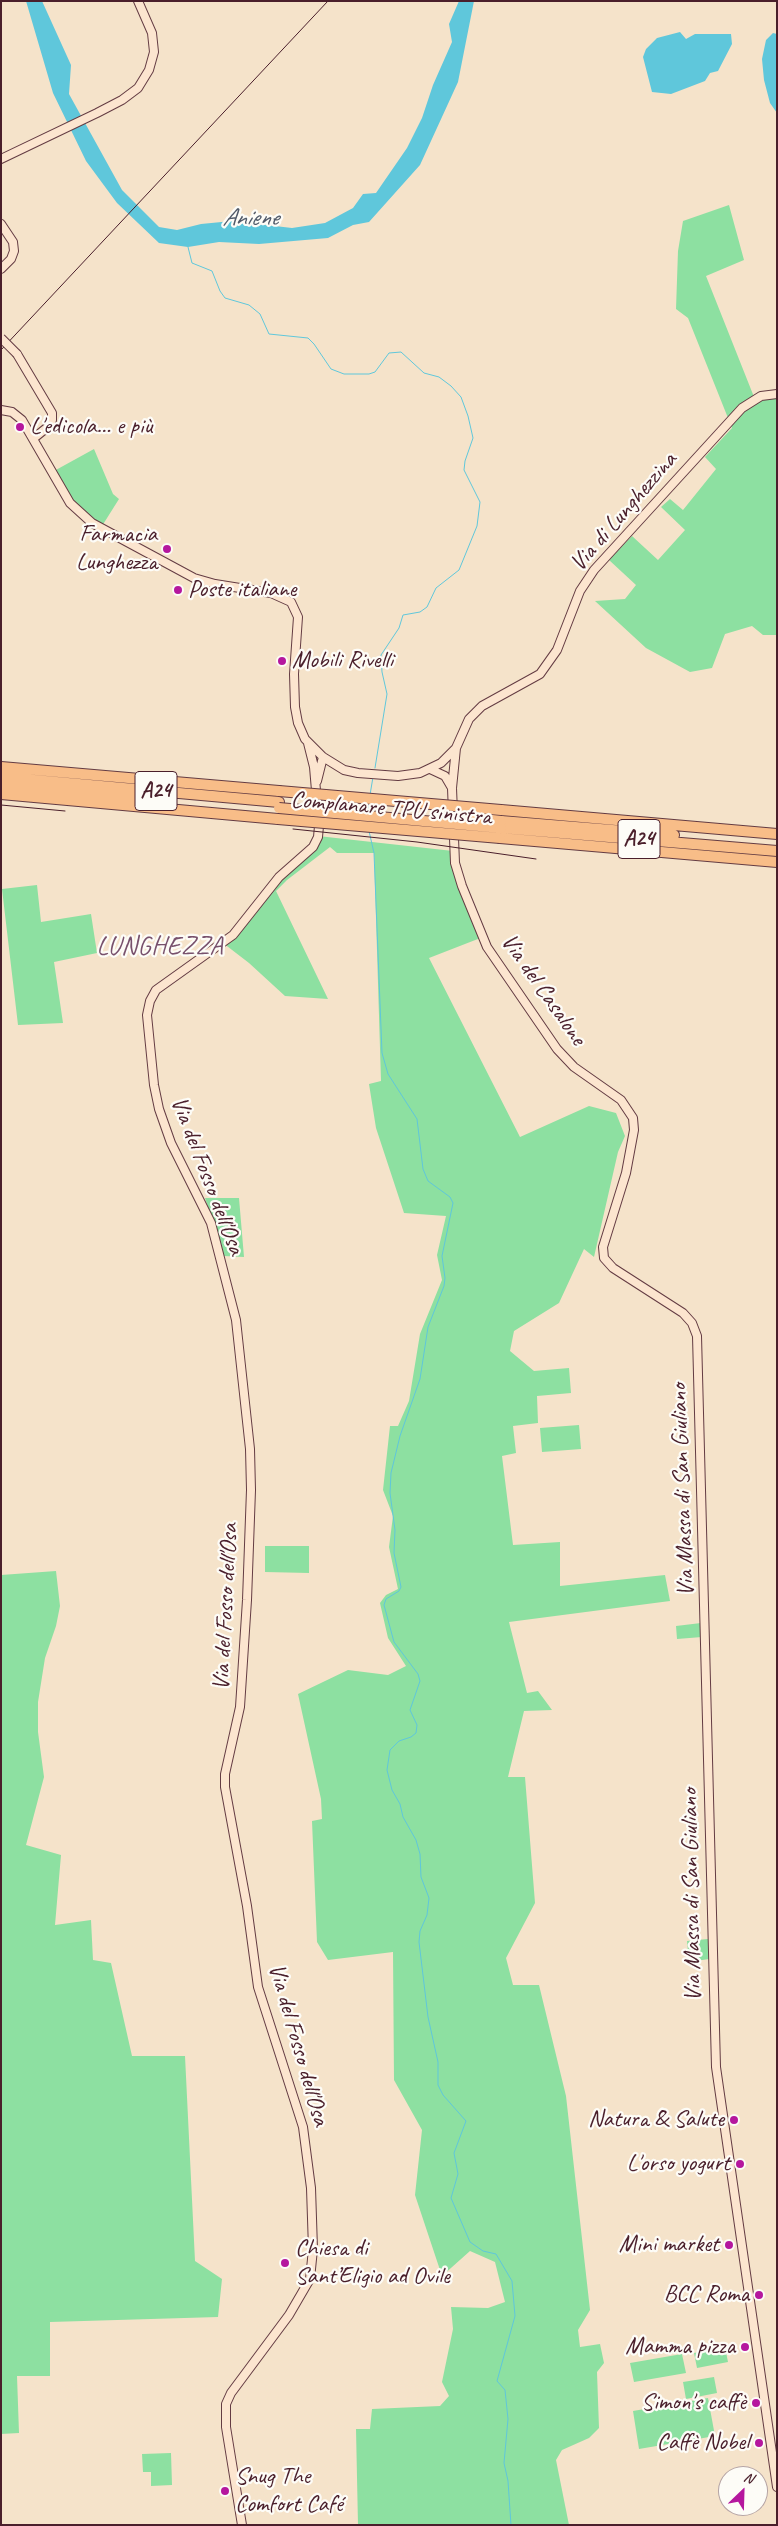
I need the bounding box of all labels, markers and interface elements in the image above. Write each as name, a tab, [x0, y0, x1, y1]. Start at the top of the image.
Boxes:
water label: Aniene	[222, 203, 278, 233]
place label: L'edicola… e più	[30, 413, 152, 441]
marker: L'edicola… e più	[14, 421, 26, 433]
street label: Via di Lunghezzina	[564, 447, 684, 577]
place label: Farmacia Lunghezza	[76, 521, 157, 577]
marker: Farmacia Lunghezza	[161, 543, 173, 555]
place label: Poste italiane	[188, 576, 296, 604]
marker: Poste italiane	[172, 584, 184, 596]
place label: Mobili Rivelli	[292, 647, 393, 675]
marker: Mobili Rivelli	[276, 655, 288, 667]
road number: A24	[135, 771, 177, 810]
street label: Complanare TPU sinistra	[290, 786, 492, 832]
road number: A24	[618, 820, 660, 859]
street label: Via del Casalone	[494, 929, 592, 1051]
district label: LUNGHEZZA	[95, 931, 225, 963]
street label: Via del Fosso dell'Osa	[164, 1093, 250, 1259]
street label: Via Massa di San Giuliano	[665, 1383, 701, 1597]
street label: Via del Fosso dell'Osa	[207, 1523, 245, 1691]
street label: Via Massa di San Giuliano	[676, 1788, 708, 2002]
street label: Via del Fosso dell'Osa	[261, 1961, 335, 2129]
place label: Natura & Salute	[588, 2106, 724, 2134]
marker: Natura & Salute	[728, 2114, 740, 2126]
place label: L'orso yogurt	[627, 2150, 730, 2178]
marker: L'orso yogurt	[734, 2158, 746, 2170]
place label: Mini market	[619, 2231, 719, 2259]
place label: Chiesa di Sant’Eligio ad Ovile	[295, 2235, 450, 2291]
marker: Mini market	[723, 2239, 735, 2251]
marker: Chiesa di Sant’Eligio ad Ovile	[279, 2257, 291, 2269]
place label: BCC Roma	[664, 2281, 749, 2309]
marker: BCC Roma	[753, 2289, 765, 2301]
place label: Mamma pizza	[625, 2333, 735, 2361]
marker: Mamma pizza	[739, 2341, 751, 2353]
place label: Simon's caffè	[641, 2389, 746, 2417]
marker: Simon's caffè	[750, 2397, 762, 2409]
place label: Caffè Nobel	[656, 2429, 749, 2457]
marker: Caffè Nobel	[753, 2437, 765, 2449]
place label: Snug The Comfort Café	[235, 2463, 343, 2519]
north arrow	[718, 2466, 768, 2516]
text: N	[741, 2468, 756, 2487]
marker: Snug The Comfort Café	[219, 2485, 231, 2497]

